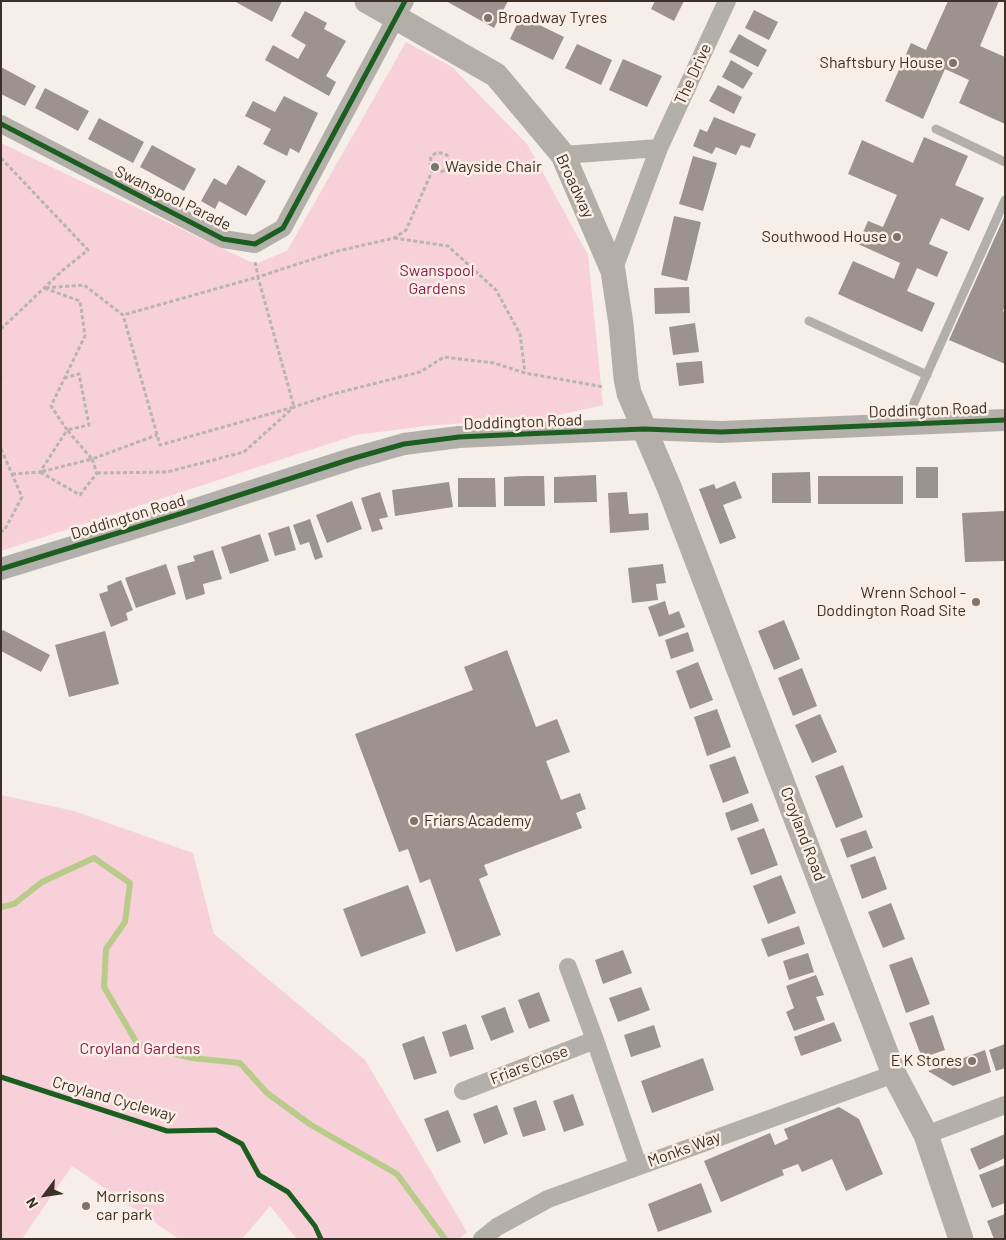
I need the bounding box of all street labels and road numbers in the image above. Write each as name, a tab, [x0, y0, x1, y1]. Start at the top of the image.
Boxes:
street label: The Drive	[671, 40, 715, 108]
street label: Broadway	[552, 151, 598, 221]
street label: Swanspool Parade	[112, 162, 234, 234]
street label: Doddington Road	[868, 398, 988, 422]
street label: Doddington Road	[463, 410, 583, 434]
street label: Doddington Road	[68, 490, 188, 544]
street label: Croyland Road	[776, 784, 830, 884]
street label: Friars Close	[487, 1041, 571, 1089]
street label: Croyland Cycleway	[50, 1072, 178, 1126]
street label: Monks Way	[645, 1127, 723, 1171]

